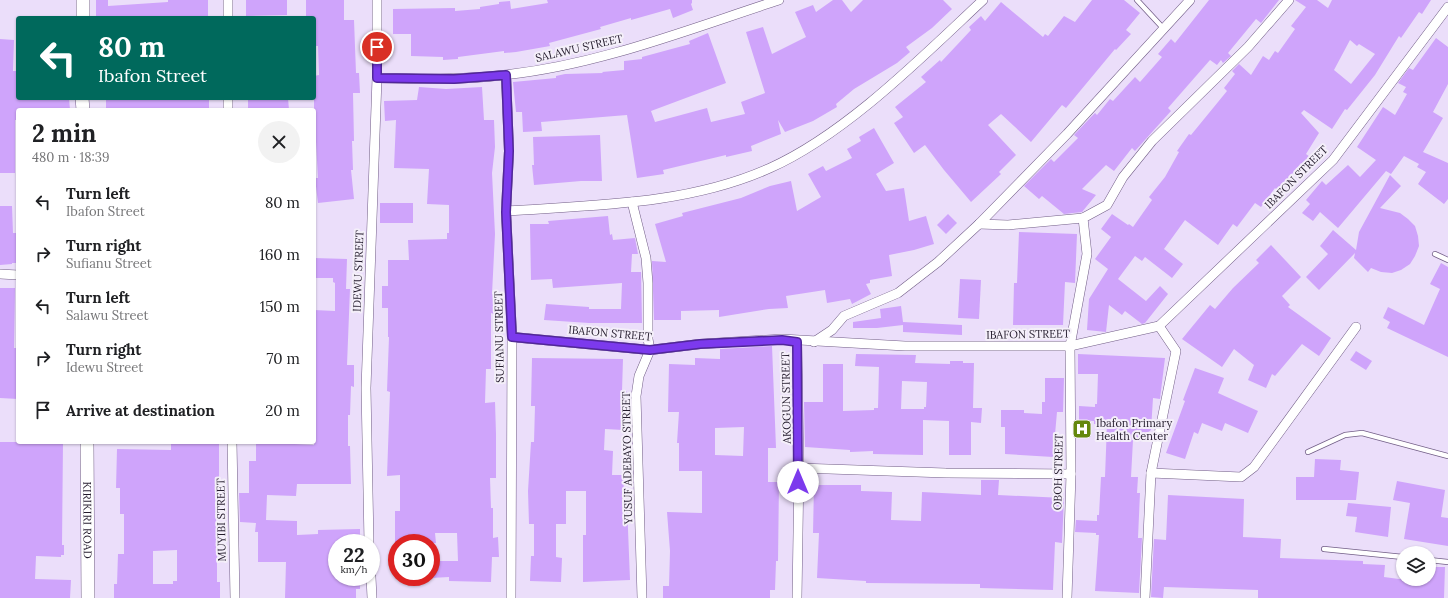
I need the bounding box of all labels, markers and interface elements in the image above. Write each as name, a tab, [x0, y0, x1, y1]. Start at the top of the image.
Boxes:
text: 80 m	[98, 29, 165, 65]
pin	[360, 30, 394, 64]
street label: SALAWU STREET	[534, 31, 624, 65]
icon: left	[32, 32, 84, 84]
icon: arrive	[366, 36, 388, 58]
text: Ibafon Street	[98, 64, 207, 87]
text: 2 min	[32, 118, 96, 149]
button: close	[258, 121, 300, 163]
street label: IBAFON STREET	[1261, 142, 1331, 212]
text: 480 m · 18:39	[32, 149, 110, 166]
text: Turn left	[66, 184, 130, 203]
icon: left	[32, 191, 54, 213]
text: 80 m	[265, 193, 300, 212]
text: Ibafon Street	[66, 203, 145, 220]
street label: IDEWU STREET	[350, 230, 366, 312]
text: Turn right	[66, 236, 142, 255]
icon: right	[32, 243, 54, 265]
text: 160 m	[259, 245, 300, 264]
text: Sufianu Street	[66, 255, 152, 272]
text: Turn left	[66, 288, 130, 307]
street label: SUFIANU STREET	[491, 291, 507, 383]
icon: left	[32, 295, 54, 317]
text: 150 m	[260, 297, 300, 316]
text: Salawu Street	[66, 307, 149, 324]
street label: IBAFON STREET	[568, 322, 652, 344]
street label: IBAFON STREET	[986, 326, 1070, 342]
text: Turn right	[66, 340, 142, 359]
icon: right	[32, 347, 54, 369]
text: 70 m	[266, 349, 300, 368]
street label: AKOGUN STREET	[778, 352, 794, 445]
text: Idewu Street	[66, 359, 143, 376]
street label: YUSUF ADEBAYO STREET	[619, 391, 635, 526]
icon: arrive	[32, 399, 54, 421]
text: Arrive at destination	[66, 401, 215, 420]
text: 20 m	[265, 401, 300, 420]
place label: Ibafon Primary Health Center	[1096, 416, 1172, 443]
hospital icon: Ibafon Primary Health Center	[1071, 418, 1093, 440]
street label: OBOH STREET	[1050, 434, 1066, 510]
position arrow	[777, 461, 819, 503]
street label: MUYIBI STREET	[213, 478, 229, 562]
street label: KIRIKIRI ROAD	[80, 481, 95, 559]
speed limit sign: 30	[388, 534, 440, 586]
text: 22	[343, 542, 365, 567]
map controls	[1396, 546, 1436, 586]
button: layers	[1396, 546, 1436, 586]
text: km/h	[340, 563, 368, 576]

